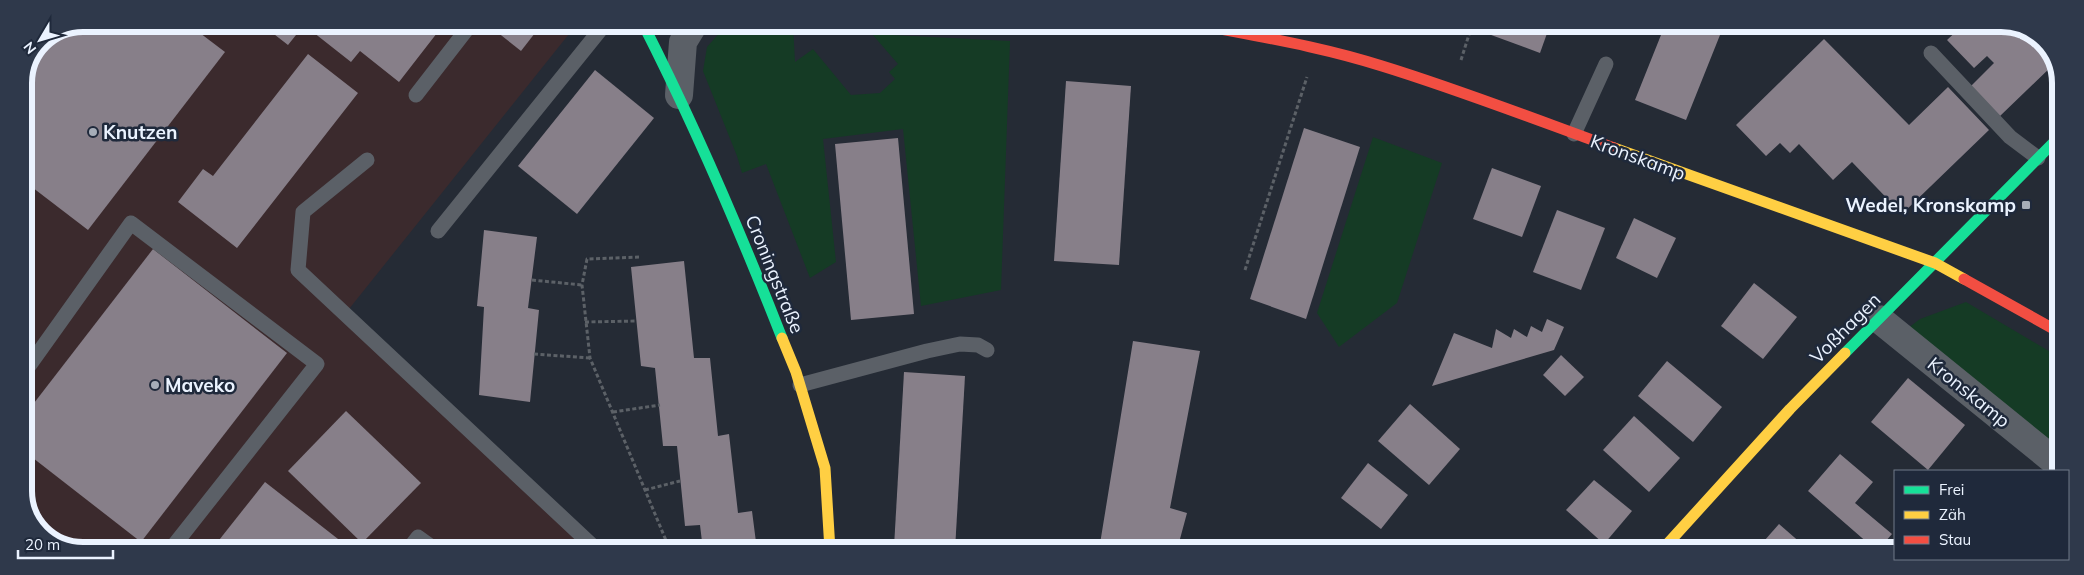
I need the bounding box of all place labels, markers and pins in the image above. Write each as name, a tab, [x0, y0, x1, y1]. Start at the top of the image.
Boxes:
place label: Knutzen	[103, 120, 177, 144]
marker: Knutzen	[87, 126, 99, 138]
place label: Wedel, Kronskamp	[1845, 193, 2016, 217]
marker: Wedel, Kronskamp	[2020, 199, 2032, 211]
place label: Maveko	[165, 373, 235, 397]
marker: Maveko	[149, 379, 161, 391]

